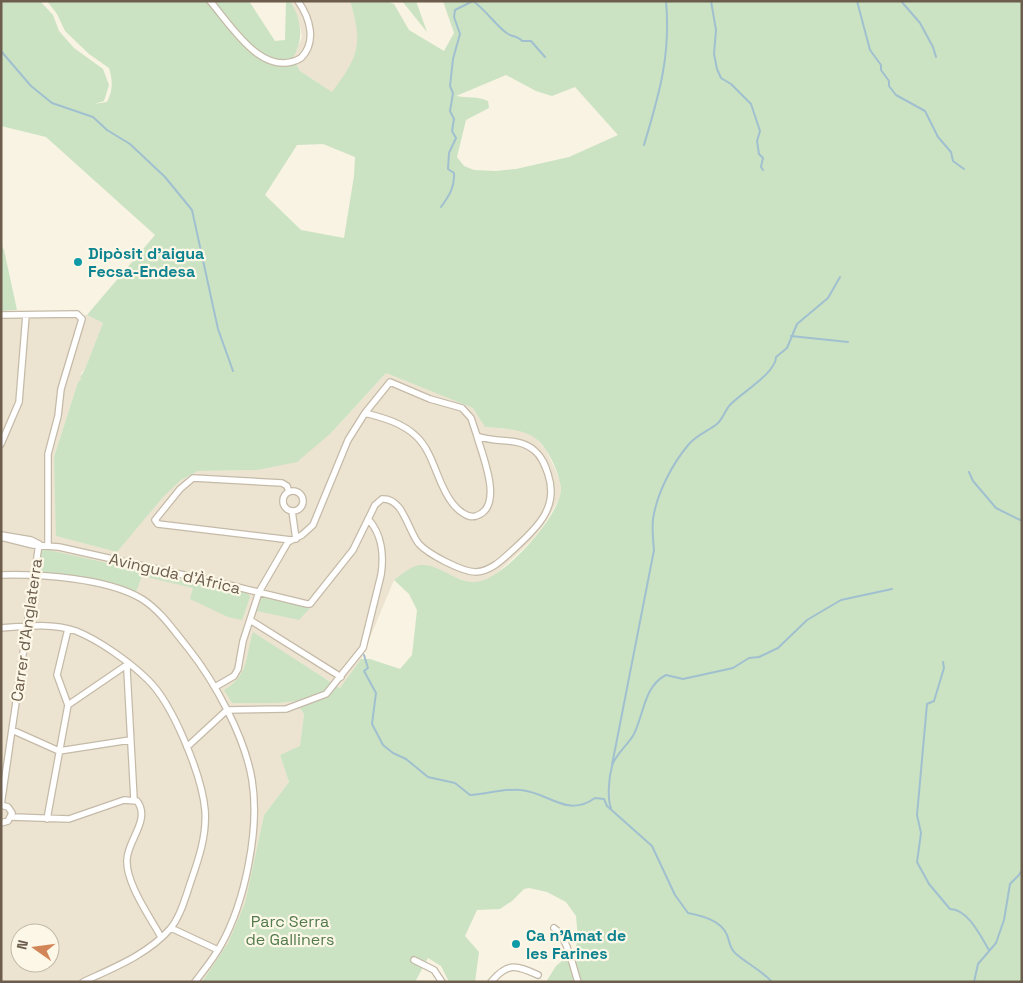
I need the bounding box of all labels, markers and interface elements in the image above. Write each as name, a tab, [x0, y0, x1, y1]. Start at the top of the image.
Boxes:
place label: Dipòsit d'aigua Fecsa-Endesa	[88, 243, 204, 282]
marker: Dipòsit d'aigua Fecsa-Endesa	[72, 256, 84, 268]
street label: Avinguda d'Àfrica	[107, 548, 243, 599]
street label: Carrer d'Anglaterra	[6, 557, 47, 703]
park label: Parc Serra de Galliners	[246, 911, 335, 950]
north arrow	[10, 923, 60, 973]
place label: Ca n'Amat de les Farines	[526, 925, 626, 964]
text: N	[13, 938, 32, 952]
marker: Ca n'Amat de les Farines	[510, 938, 522, 950]

